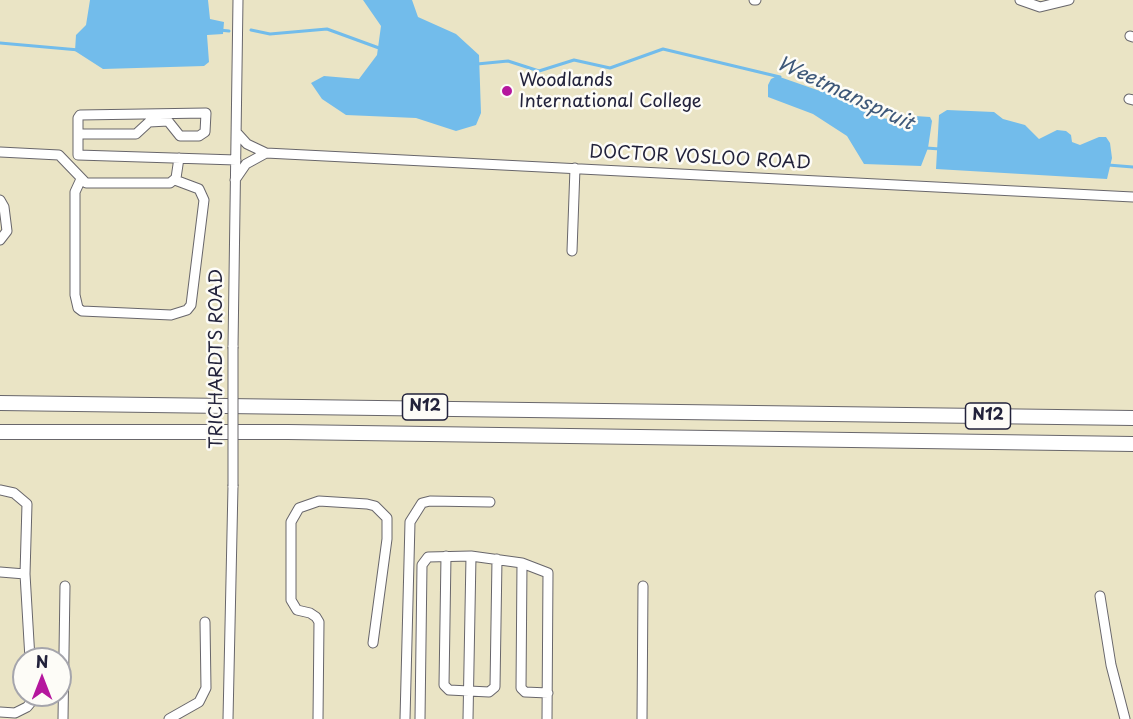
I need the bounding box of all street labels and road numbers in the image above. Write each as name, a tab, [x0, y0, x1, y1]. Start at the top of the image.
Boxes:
street label: DOCTOR VOSLOO ROAD	[589, 141, 811, 175]
street label: TRICHARDTS ROAD	[206, 269, 228, 449]
road number: N12	[402, 394, 448, 420]
road number: N12	[966, 403, 1010, 429]

